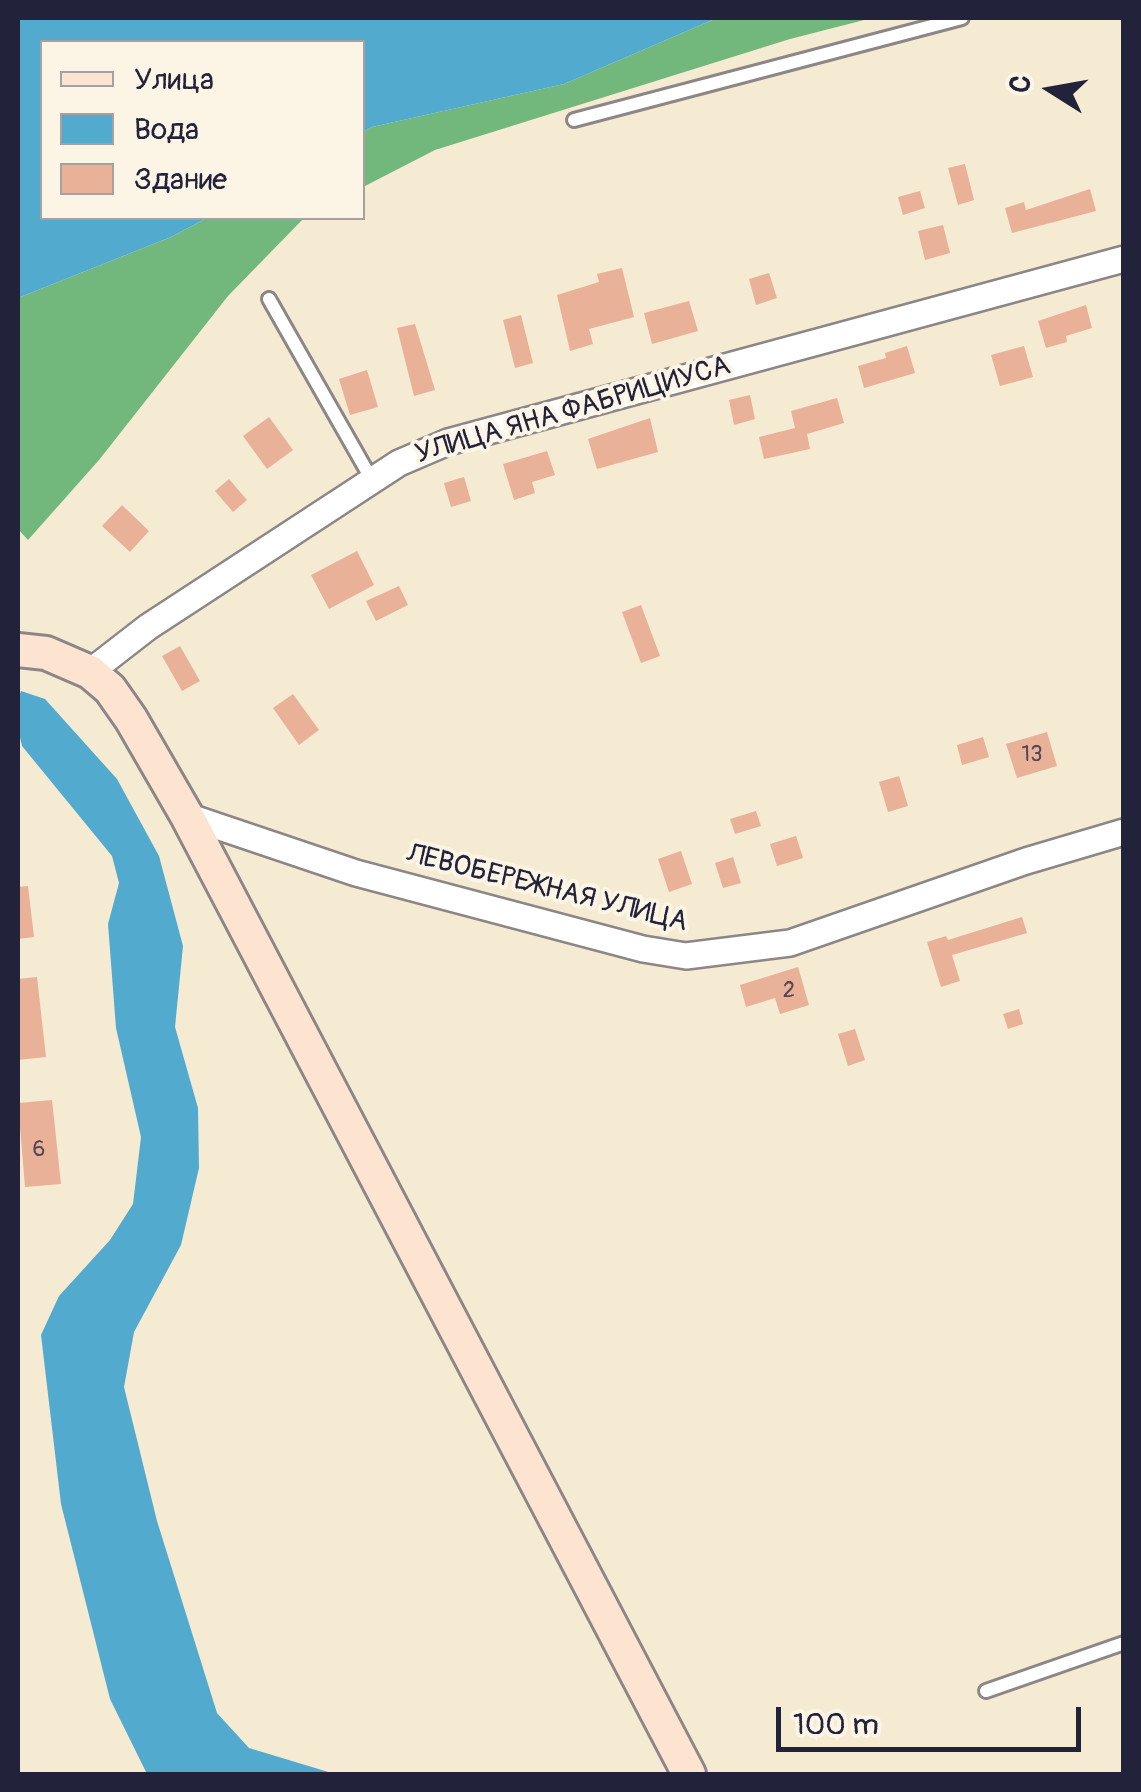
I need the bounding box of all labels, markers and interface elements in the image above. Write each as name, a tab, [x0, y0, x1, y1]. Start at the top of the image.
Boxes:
legend	[40, 40, 365, 220]
north arrow	[1001, 40, 1101, 140]
text: Улица	[134, 61, 214, 98]
text: С	[1002, 72, 1040, 96]
text: Вода	[134, 111, 199, 148]
text: Здание	[134, 161, 227, 198]
street label: УЛИЦА ЯНА ФАБРИЦИУСА	[412, 350, 734, 472]
house number: 13	[1022, 742, 1042, 768]
street label: ЛЕВОБЕРЕЖНАЯ УЛИЦА	[403, 838, 691, 940]
house number: 2	[783, 978, 795, 1004]
house number: 6	[33, 1137, 45, 1163]
scale bar	[781, 1687, 1086, 1749]
text: 100 m	[793, 1706, 879, 1743]

